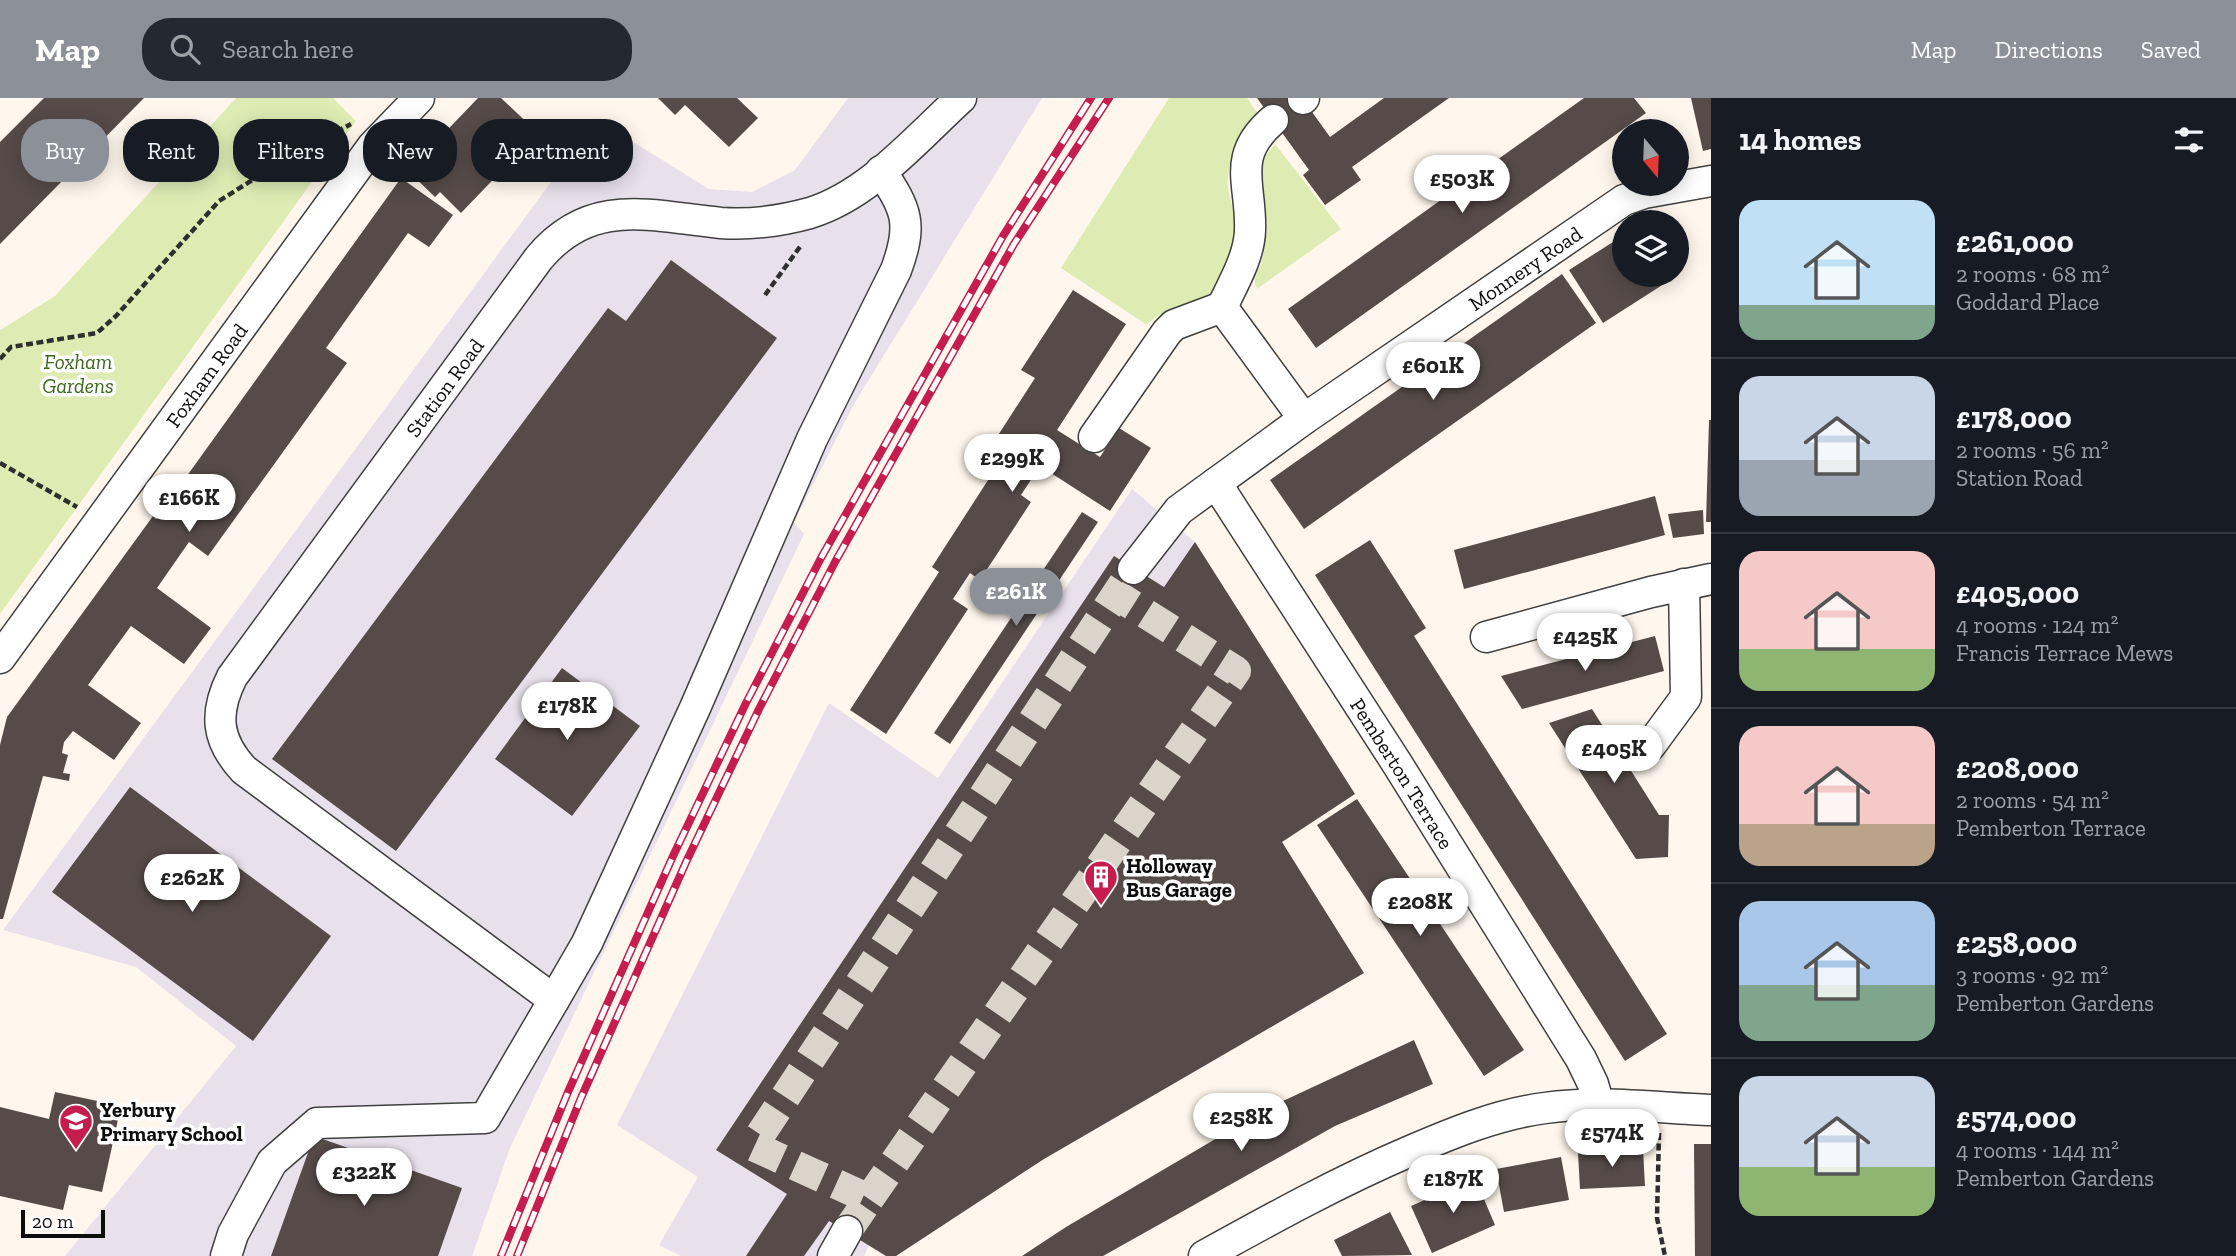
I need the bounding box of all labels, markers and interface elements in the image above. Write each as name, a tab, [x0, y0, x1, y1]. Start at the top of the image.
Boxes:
search box	[142, 18, 632, 81]
text: Map	[35, 30, 100, 69]
icon: search	[166, 30, 204, 68]
text: Search here	[222, 33, 354, 65]
text: Map	[1911, 35, 1957, 64]
text: Directions	[1995, 35, 2103, 64]
text: Saved	[2141, 35, 2201, 64]
chip: Buy	[21, 119, 109, 182]
chip: Rent	[123, 119, 219, 182]
chip: Filters	[233, 119, 349, 182]
chip: New	[363, 119, 457, 182]
chip: Apartment	[471, 119, 633, 182]
north arrow	[1612, 119, 1689, 196]
map controls	[1612, 119, 1689, 287]
icon: filters	[2170, 121, 2208, 159]
text: 14 homes	[1739, 122, 1862, 158]
pin: £503K	[1413, 156, 1511, 215]
text: £503K	[1430, 164, 1494, 192]
button: layers	[1612, 210, 1689, 287]
street label: Monnery Road	[1463, 220, 1587, 315]
text: £261,000	[1956, 224, 2074, 260]
icon: home	[1795, 228, 1879, 312]
text: 2 rooms · 68 m²	[1956, 260, 2109, 288]
text: Goddard Place	[1956, 288, 2099, 316]
street label: Foxham Road	[160, 318, 252, 432]
street label: Station Road	[400, 333, 489, 441]
pin: £601K	[1384, 342, 1482, 402]
park label: Foxham Gardens	[42, 349, 114, 398]
text: £601K	[1402, 351, 1464, 379]
text: £178,000	[1956, 400, 2072, 436]
icon: home	[1795, 404, 1879, 488]
pin: £299K	[963, 434, 1061, 494]
text: 2 rooms · 56 m²	[1956, 436, 2109, 464]
text: £299K	[980, 443, 1044, 471]
text: Station Road	[1956, 464, 2083, 492]
pin: £166K	[140, 474, 238, 534]
text: £166K	[159, 483, 219, 511]
pin: £261K	[967, 568, 1065, 628]
text: £405,000	[1956, 575, 2079, 611]
text: £261K	[986, 577, 1046, 605]
icon: home	[1795, 579, 1879, 663]
text: 4 rooms · 124 m²	[1956, 611, 2118, 639]
pin: £425K	[1536, 614, 1634, 673]
text: £425K	[1553, 622, 1617, 650]
text: Francis Terrace Mews	[1956, 639, 2173, 667]
pin: £178K	[518, 682, 616, 742]
text: £178K	[537, 691, 597, 719]
street label: Pemberton Terrace	[1346, 693, 1459, 853]
pin: £405K	[1565, 726, 1663, 785]
text: £405K	[1581, 734, 1647, 762]
text: £208,000	[1956, 750, 2079, 786]
icon: home	[1795, 754, 1879, 838]
text: 2 rooms · 54 m²	[1956, 786, 2109, 814]
text: Pemberton Terrace	[1956, 814, 2146, 842]
place label: Holloway Bus Garage	[1126, 853, 1232, 902]
pin: £262K	[143, 854, 241, 914]
building icon: Holloway Bus Garage	[1082, 858, 1120, 907]
text: £262K	[160, 863, 224, 891]
pin: £208K	[1371, 878, 1469, 938]
text: £208K	[1388, 887, 1452, 915]
text: £258,000	[1956, 925, 2077, 961]
icon: home	[1795, 929, 1879, 1013]
text: 3 rooms · 92 m²	[1956, 961, 2108, 989]
text: Pemberton Gardens	[1956, 989, 2154, 1017]
pin: £258K	[1192, 1094, 1290, 1153]
place label: Yerbury Primary School	[100, 1097, 243, 1146]
text: £574,000	[1956, 1100, 2076, 1136]
school or university icon: Yerbury Primary School	[57, 1102, 95, 1151]
text: £258K	[1209, 1102, 1273, 1130]
icon: home	[1795, 1104, 1879, 1188]
pin: £574K	[1563, 1110, 1661, 1169]
text: £574K	[1581, 1118, 1643, 1146]
text: 4 rooms · 144 m²	[1956, 1136, 2119, 1164]
pin: £322K	[315, 1148, 413, 1208]
pin: £187K	[1404, 1156, 1502, 1215]
text: £322K	[332, 1157, 396, 1185]
text: £187K	[1423, 1164, 1483, 1192]
text: Pemberton Gardens	[1956, 1164, 2154, 1192]
scale bar	[21, 1207, 105, 1239]
text: 20 m	[32, 1210, 73, 1233]

